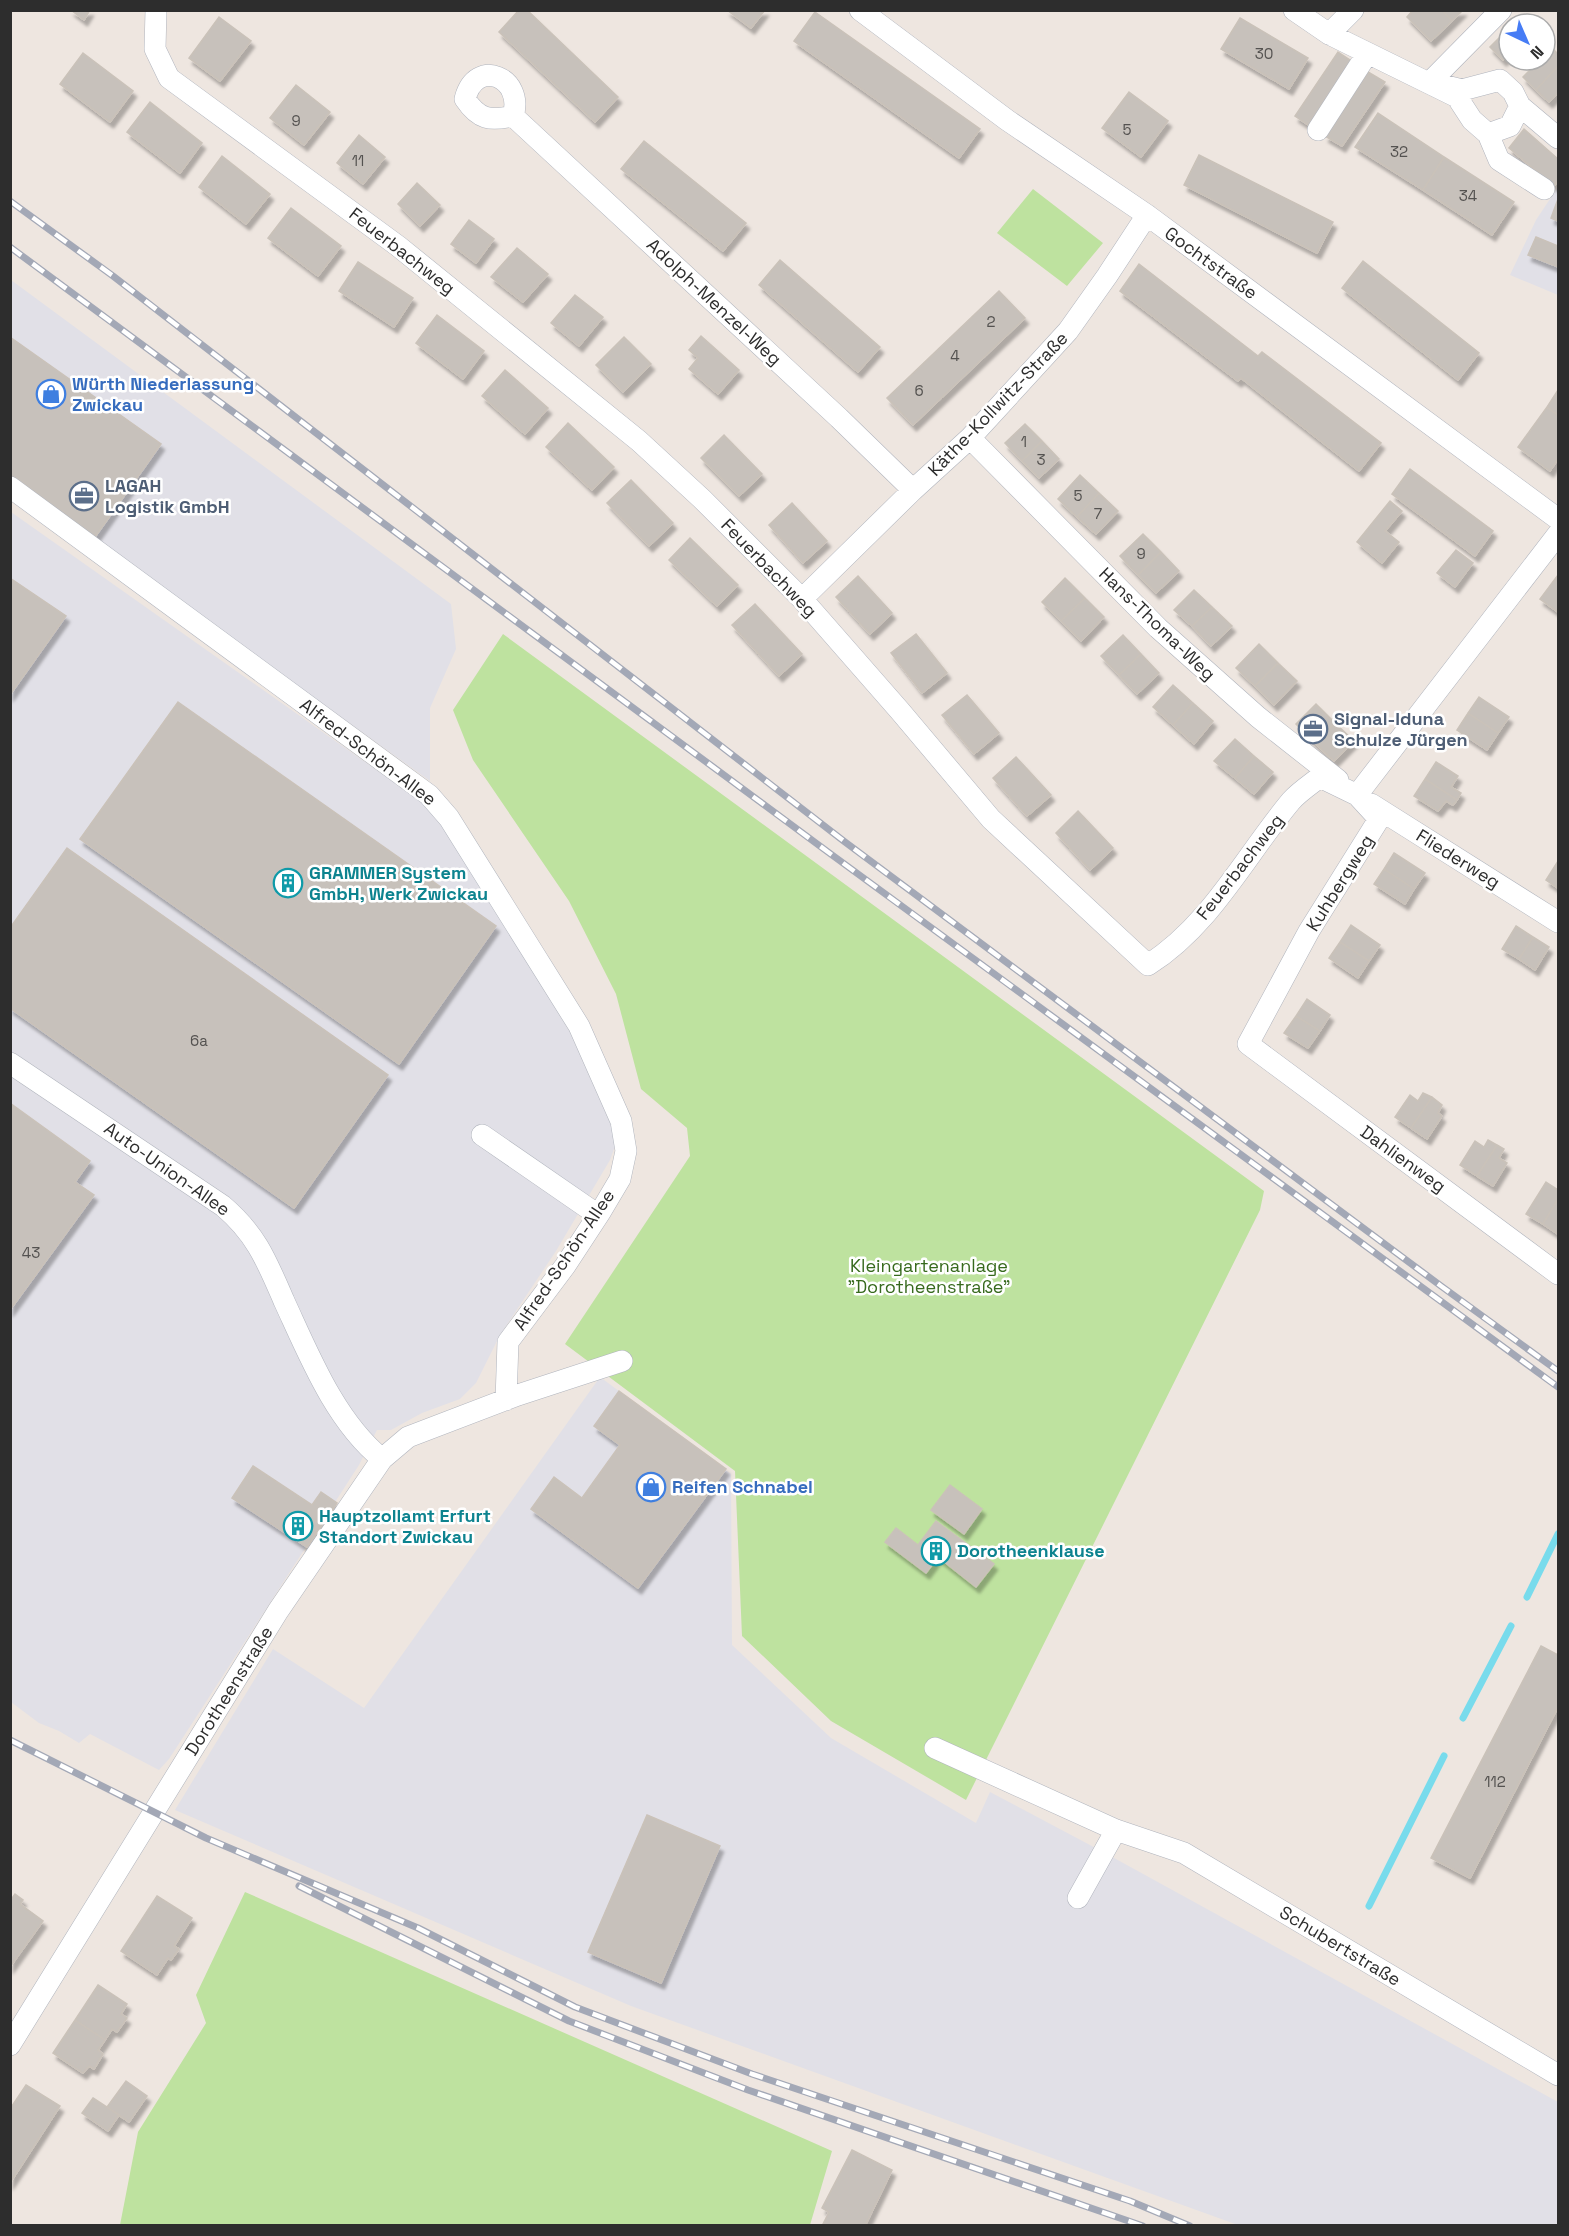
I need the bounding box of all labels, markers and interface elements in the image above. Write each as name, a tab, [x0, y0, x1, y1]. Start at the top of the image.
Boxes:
north arrow	[1497, 12, 1557, 72]
text: N	[1526, 41, 1548, 64]
house number: 30	[1255, 44, 1273, 63]
house number: 9	[291, 111, 301, 130]
house number: 5	[1123, 120, 1132, 139]
house number: 32	[1390, 142, 1408, 161]
house number: 11	[352, 151, 364, 170]
house number: 34	[1459, 186, 1477, 205]
street label: Feuerbachweg	[345, 202, 460, 299]
street label: Gochtstraße	[1160, 221, 1262, 304]
street label: Adolph-Menzel-Weg	[642, 233, 787, 370]
house number: 2	[986, 312, 996, 331]
street label: Käthe-Kollwitz-Straße	[923, 327, 1073, 481]
house number: 4	[950, 346, 960, 365]
place label: Würth Niederlassung Zwickau	[72, 372, 254, 416]
shop icon: Würth Niederlassung Zwickau	[35, 378, 67, 410]
house number: 6	[914, 381, 924, 400]
house number: 1	[1021, 432, 1027, 451]
house number: 3	[1036, 450, 1046, 469]
place label: LAGAH Logistik GmbH	[105, 474, 230, 518]
office icon: LAGAH Logistik GmbH	[68, 480, 100, 512]
house number: 5	[1074, 486, 1083, 505]
house number: 7	[1094, 504, 1102, 523]
street label: Feuerbachweg	[716, 513, 822, 622]
house number: 9	[1136, 544, 1146, 563]
street label: Hans-Thoma-Weg	[1094, 562, 1220, 685]
street label: Alfred-Schön-Allee	[295, 693, 441, 810]
place label: Signal-Iduna Schulze Jürgen	[1334, 707, 1468, 751]
office icon: Signal-Iduna Schulze Jürgen	[1297, 713, 1329, 745]
street label: Feuerbachweg	[1191, 809, 1288, 924]
street label: Fliederweg	[1412, 824, 1505, 893]
street label: Kuhbergweg	[1301, 830, 1378, 935]
place label: GRAMMER System GmbH, Werk Zwickau	[309, 861, 488, 905]
building icon: GRAMMER System GmbH, Werk Zwickau	[272, 867, 304, 899]
house number: 6a	[190, 1031, 208, 1050]
street label: Auto-Union-Allee	[100, 1117, 235, 1221]
street label: Dahlienweg	[1356, 1120, 1451, 1197]
street label: Alfred-Schön-Allee	[508, 1185, 619, 1335]
house number: 43	[22, 1243, 40, 1262]
park label: Kleingartenanlage "Dorotheenstraße"	[847, 1254, 1011, 1298]
shop icon: Reifen Schnabel	[635, 1471, 667, 1503]
place label: Reifen Schnabel	[672, 1475, 813, 1498]
place label: Hauptzollamt Erfurt Standort Zwickau	[319, 1504, 491, 1548]
building icon: Hauptzollamt Erfurt Standort Zwickau	[282, 1510, 314, 1542]
building icon: Dorotheenklause	[920, 1535, 952, 1567]
place label: Dorotheenklause	[957, 1539, 1105, 1562]
street label: Dorotheenstraße	[180, 1622, 278, 1760]
house number: 112	[1484, 1772, 1506, 1791]
street label: Schubertstraße	[1275, 1900, 1405, 1991]

